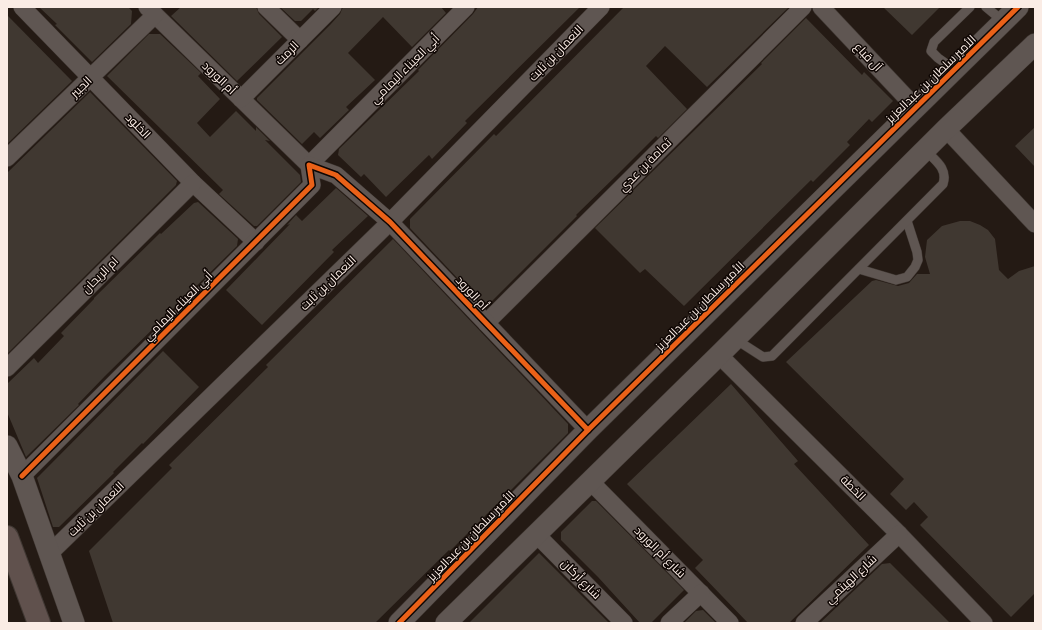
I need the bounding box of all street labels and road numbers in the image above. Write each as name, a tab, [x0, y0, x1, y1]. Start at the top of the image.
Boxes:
street label: النعمان بن ثابت	[526, 22, 587, 85]
street label: أبي العيناء اليمامي	[367, 31, 445, 109]
street label: الأمير سلطان بن عبدالعزيز	[882, 32, 980, 127]
street label: الرمث	[272, 38, 302, 68]
street label: آل قباع	[851, 40, 885, 75]
street label: أم الورود	[198, 58, 240, 98]
street label: الجبير	[67, 73, 95, 102]
street label: الخلود	[122, 110, 154, 142]
street label: ثمامة بن عدي	[616, 135, 677, 197]
street label: النعمان بن ثابت	[297, 253, 360, 314]
street label: ام الريحان	[79, 254, 122, 297]
street label: الأمير سلطان بن عبدالعزيز	[652, 259, 748, 355]
street label: أبي العيناء اليمامي	[140, 268, 218, 346]
street label: أم الورود	[452, 272, 492, 314]
street label: الخطة	[837, 473, 868, 504]
street label: النعمان بن ثابت	[65, 479, 128, 540]
street label: الأمير سلطان بن عبدالعزيز	[424, 488, 518, 585]
street label: شارع أم الورود	[631, 523, 689, 581]
street label: شارع الهيثمي	[822, 552, 882, 609]
street label: شارع أركان	[557, 555, 605, 603]

